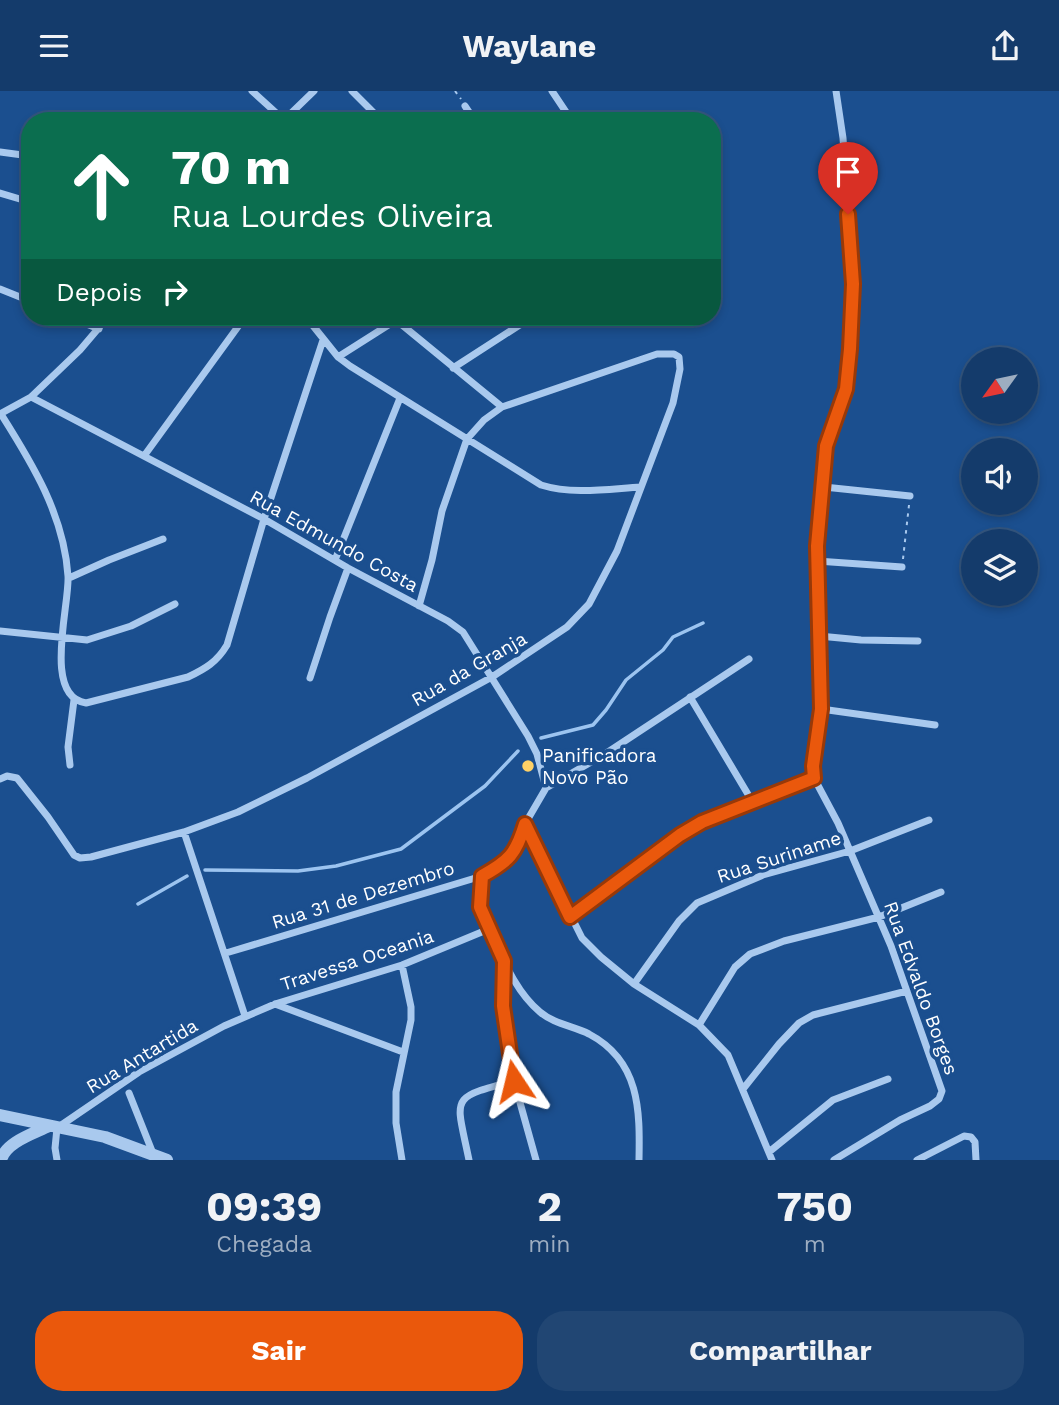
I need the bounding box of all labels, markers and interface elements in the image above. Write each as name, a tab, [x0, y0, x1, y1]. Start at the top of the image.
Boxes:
icon: menu	[35, 27, 73, 65]
text: Waylane	[463, 27, 596, 65]
icon: share	[986, 27, 1024, 65]
text: 70 m	[171, 138, 291, 196]
icon: ahead	[56, 140, 147, 231]
pin	[818, 142, 878, 214]
icon: arrive	[829, 153, 867, 191]
text: Rua Lourdes Oliveira	[171, 197, 493, 235]
icon: right	[156, 273, 194, 311]
text: Depois	[56, 277, 142, 307]
north arrow	[961, 347, 1038, 423]
map controls	[961, 347, 1038, 606]
button: sound	[961, 438, 1038, 515]
street label: Rua Edmundo Costa	[246, 485, 423, 597]
button: layers	[961, 529, 1038, 606]
street label: Rua da Granja	[407, 627, 531, 711]
place label: Panificadora Novo Pão	[542, 744, 657, 789]
marker: Panificadora Novo Pão	[520, 758, 536, 774]
street label: Rua Suriname	[714, 826, 844, 888]
street label: Rua 31 de Dezembro	[269, 856, 457, 934]
street label: Rua Edvaldo Borges	[879, 898, 963, 1078]
street label: Travessa Oceania	[277, 924, 437, 996]
street label: Rua Antartida	[82, 1014, 202, 1098]
position arrow	[477, 1044, 551, 1118]
text: 09:39	[206, 1182, 322, 1231]
text: 2	[537, 1182, 562, 1231]
text: 750	[776, 1182, 853, 1231]
text: Chegada	[216, 1231, 312, 1258]
text: min	[528, 1231, 571, 1258]
text: m	[804, 1231, 826, 1258]
button: Sair	[35, 1311, 523, 1391]
button: Compartilhar	[537, 1311, 1024, 1391]

